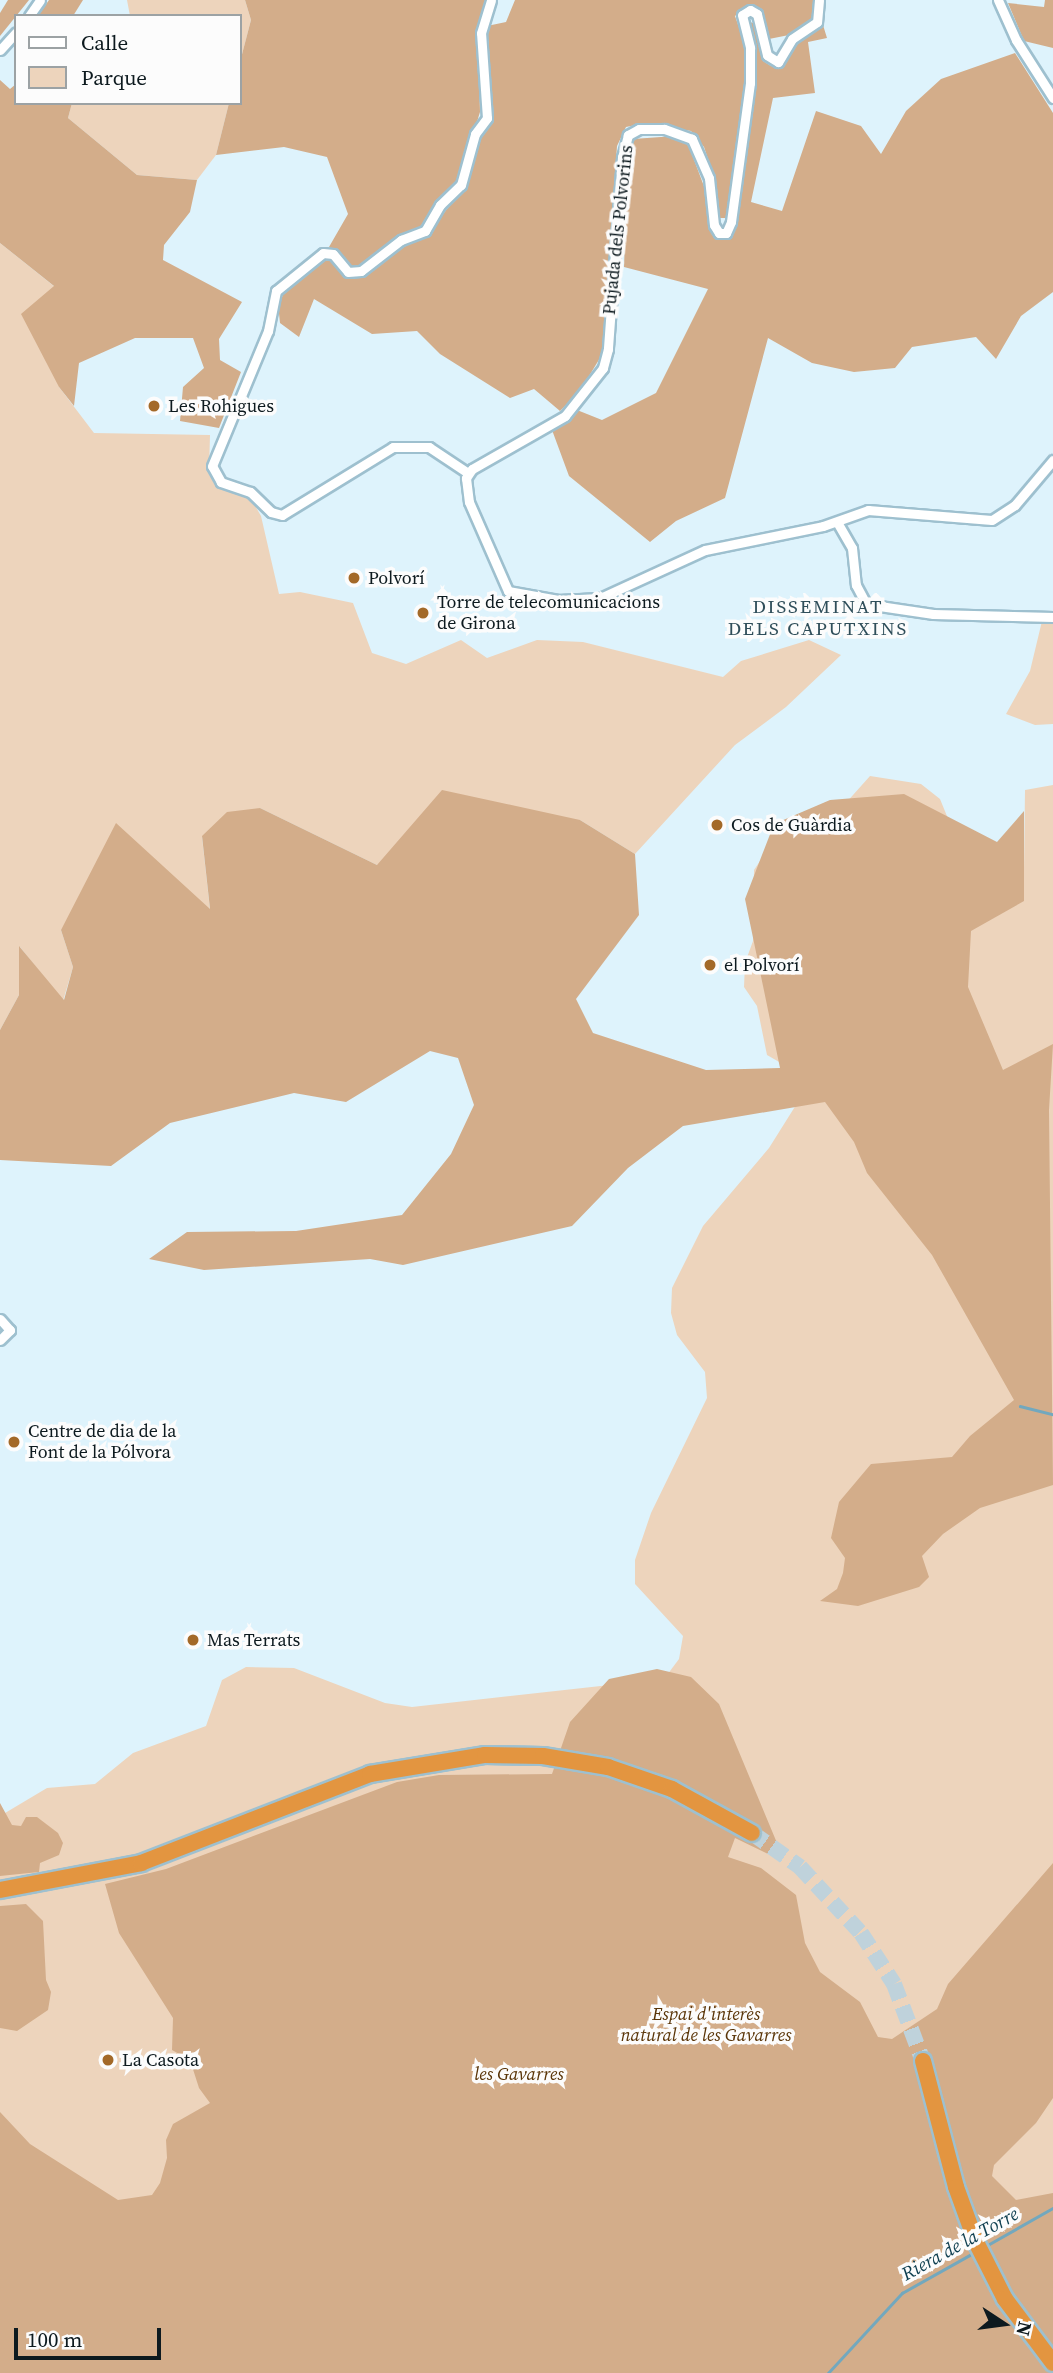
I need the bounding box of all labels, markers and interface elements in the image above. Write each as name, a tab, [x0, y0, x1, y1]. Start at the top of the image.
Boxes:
legend	[14, 14, 242, 105]
text: Calle	[81, 28, 128, 57]
text: Parque	[81, 63, 147, 92]
street label: Pujada dels Polvorins	[598, 144, 638, 316]
place label: Les Rohigues	[168, 395, 274, 417]
marker: Les Rohigues	[146, 398, 162, 414]
place label: Polvorí	[368, 567, 425, 589]
marker: Polvorí	[346, 570, 362, 586]
place label: Torre de telecomunicacions de Girona	[437, 592, 660, 634]
district label: DISSEMINAT DELS CAPUTXINS	[729, 596, 907, 640]
marker: Torre de telecomunicacions de Girona	[415, 605, 431, 621]
place label: Cos de Guàrdia	[731, 814, 852, 836]
marker: Cos de Guàrdia	[709, 817, 725, 833]
place label: el Polvorí	[724, 954, 799, 976]
marker: el Polvorí	[702, 957, 718, 973]
place label: Centre de dia de la Font de la Pólvora	[28, 1421, 176, 1464]
marker: Centre de dia de la Font de la Pólvora	[6, 1434, 22, 1450]
place label: Mas Terrats	[207, 1629, 301, 1651]
marker: Mas Terrats	[185, 1632, 201, 1648]
park label: Espai d'interès natural de les Gavarres	[620, 2004, 792, 2046]
place label: La Casota	[122, 2049, 199, 2071]
marker: La Casota	[100, 2052, 116, 2068]
park label: les Gavarres	[474, 2063, 564, 2085]
water label: Riera de la Torre	[898, 2202, 1022, 2286]
north arrow	[969, 2289, 1039, 2359]
scale bar	[18, 2314, 164, 2358]
text: N	[1010, 2319, 1039, 2338]
text: 100 m	[27, 2325, 82, 2354]

